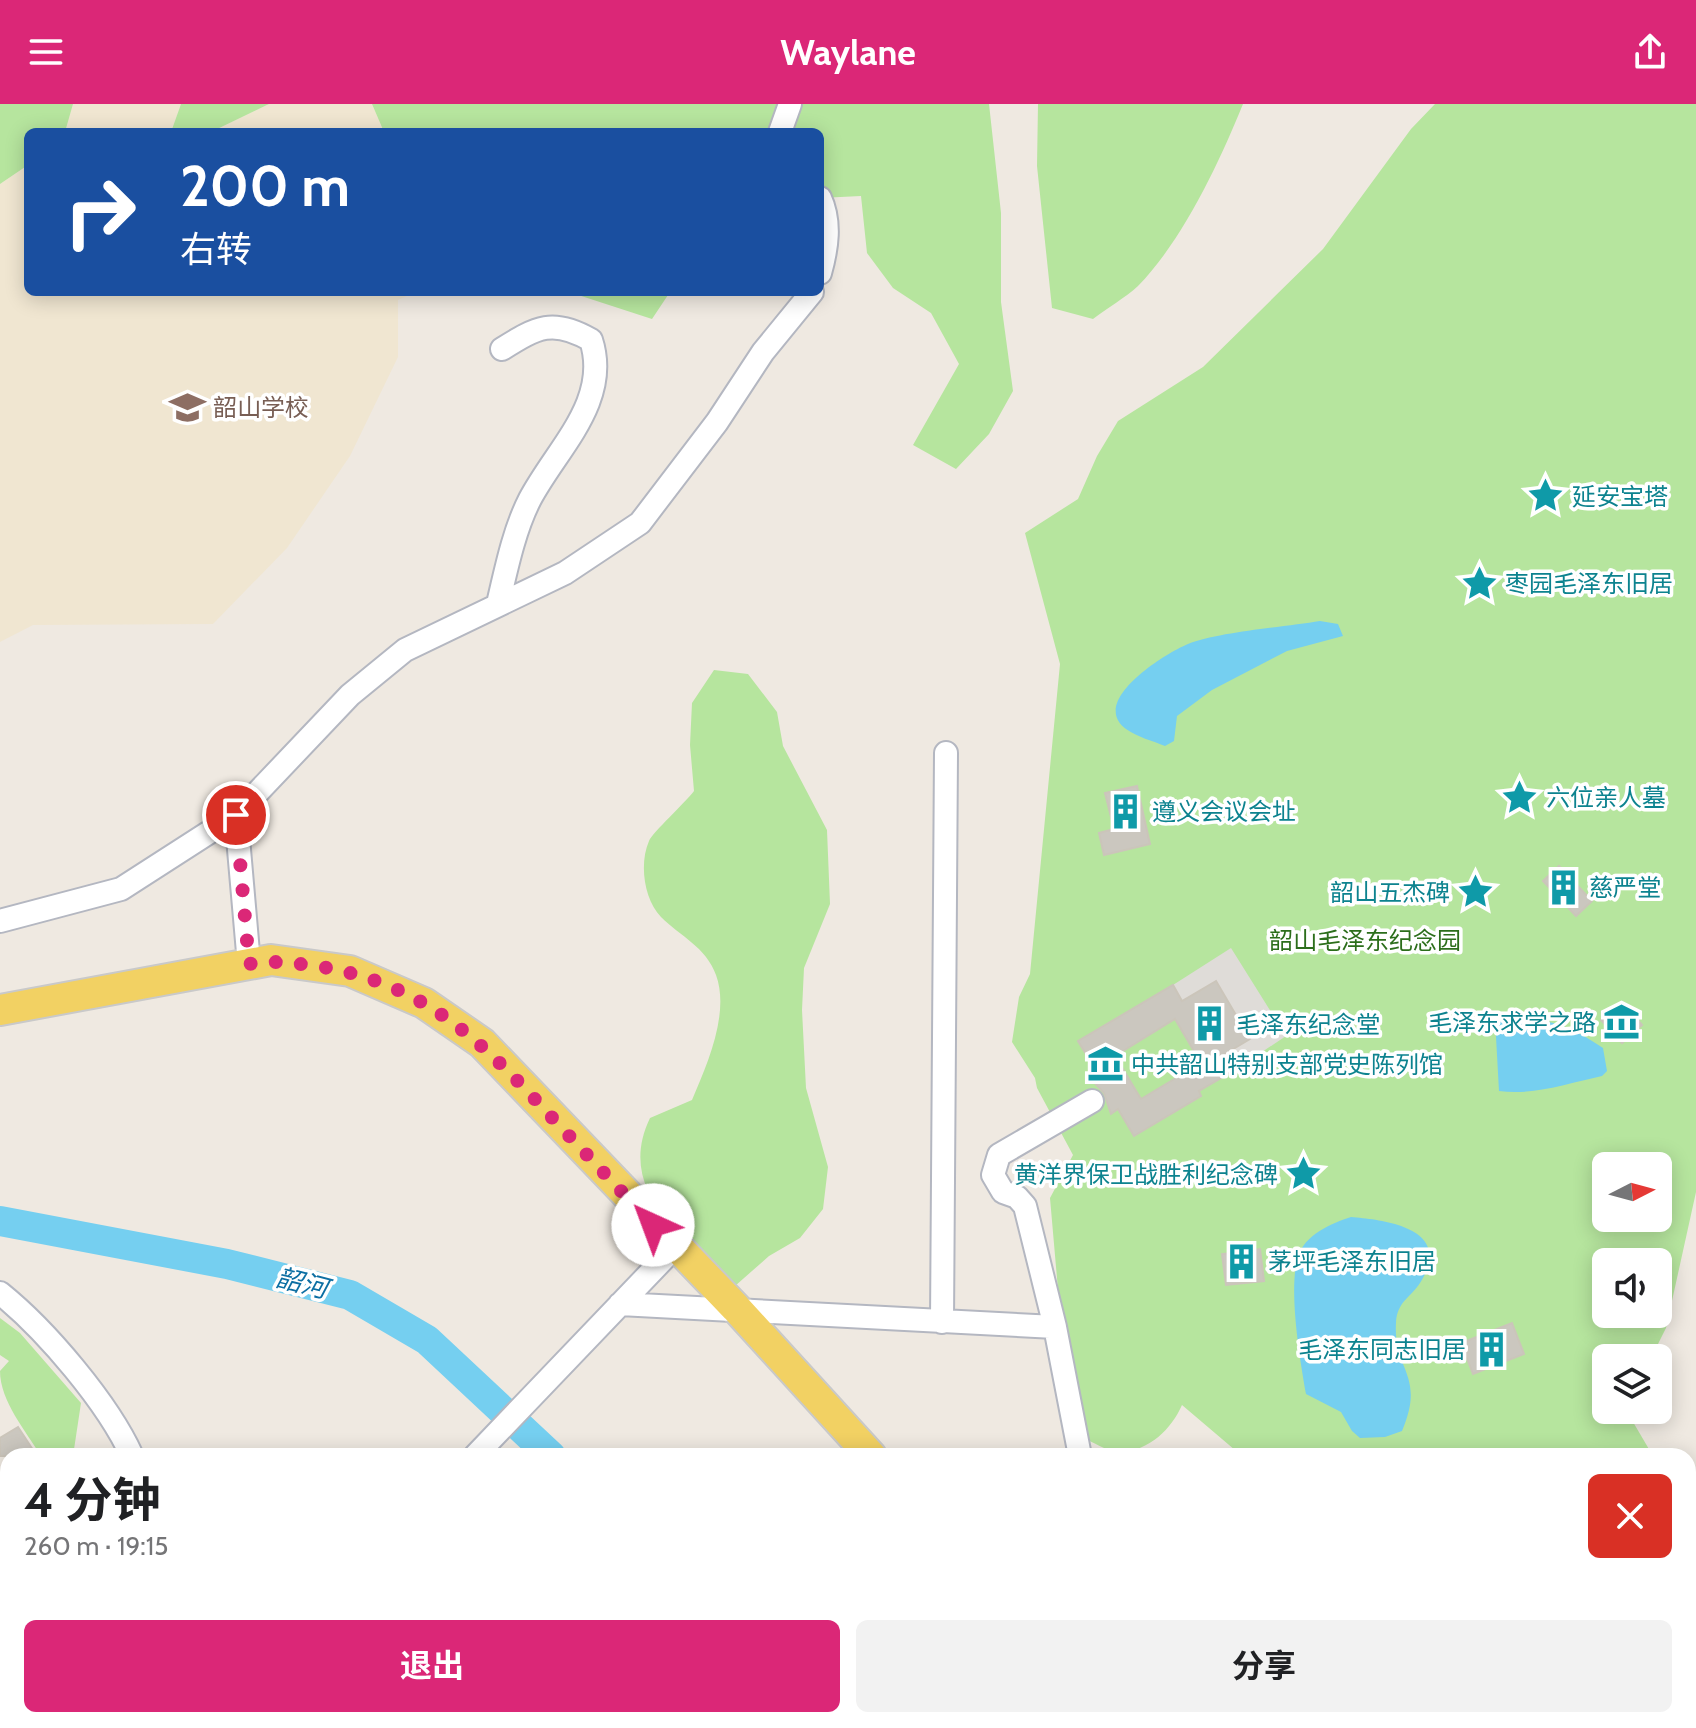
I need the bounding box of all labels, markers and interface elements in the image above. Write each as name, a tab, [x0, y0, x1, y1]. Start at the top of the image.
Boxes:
icon: menu	[24, 30, 68, 74]
text: Waylane	[780, 30, 916, 74]
icon: share	[1628, 30, 1672, 74]
text: 200 m	[180, 152, 350, 220]
icon: right	[48, 160, 152, 264]
text: 右转	[180, 227, 252, 271]
school or university icon: 韶山学校	[168, 388, 206, 426]
place label: 韶山学校	[213, 393, 309, 422]
place icon: 延安宝塔	[1527, 477, 1565, 515]
place label: 延安宝塔	[1572, 482, 1668, 511]
place icon: 枣园毛泽东旧居	[1460, 564, 1498, 602]
place label: 枣园毛泽东旧居	[1505, 569, 1673, 598]
place icon: 六位亲人墓	[1501, 778, 1539, 816]
pin	[202, 781, 270, 849]
place label: 六位亲人墓	[1546, 783, 1666, 812]
building icon: 遵义会议会址	[1107, 792, 1145, 830]
icon: arrive	[214, 793, 258, 837]
place label: 遵义会议会址	[1152, 797, 1296, 826]
building icon: 慈严堂	[1544, 868, 1582, 906]
place icon: 韶山五杰碑	[1457, 873, 1495, 911]
place label: 慈严堂	[1589, 873, 1661, 902]
place label: 韶山五杰碑	[1330, 878, 1450, 907]
park label: 韶山毛泽东纪念园	[1269, 926, 1461, 955]
museum icon: 毛泽东求学之路	[1603, 1003, 1641, 1041]
building icon: 毛泽东纪念堂	[1191, 1005, 1229, 1043]
place label: 毛泽东求学之路	[1428, 1008, 1596, 1037]
place label: 毛泽东纪念堂	[1236, 1010, 1380, 1039]
museum icon: 中共韶山特别支部党史陈列馆	[1086, 1045, 1124, 1083]
place label: 中共韶山特别支部党史陈列馆	[1131, 1050, 1443, 1079]
north arrow	[1592, 1152, 1672, 1232]
map controls	[1592, 1152, 1672, 1424]
place icon: 黄洋界保卫战胜利纪念碑	[1285, 1155, 1323, 1193]
place label: 黄洋界保卫战胜利纪念碑	[1014, 1160, 1278, 1189]
position arrow	[611, 1183, 695, 1267]
building icon: 茅坪毛泽东旧居	[1223, 1242, 1261, 1280]
place label: 茅坪毛泽东旧居	[1268, 1247, 1436, 1276]
button: sound	[1592, 1248, 1672, 1328]
water label: 韶河	[273, 1261, 336, 1306]
building icon: 毛泽东同志旧居	[1473, 1330, 1511, 1368]
place label: 毛泽东同志旧居	[1298, 1335, 1466, 1364]
button: layers	[1592, 1344, 1672, 1424]
text: 4 分钟	[24, 1471, 161, 1529]
button: close	[1588, 1474, 1672, 1558]
text: 260 m · 19:15	[24, 1530, 168, 1562]
button: 退出	[24, 1620, 840, 1712]
button: 分享	[856, 1620, 1672, 1712]

